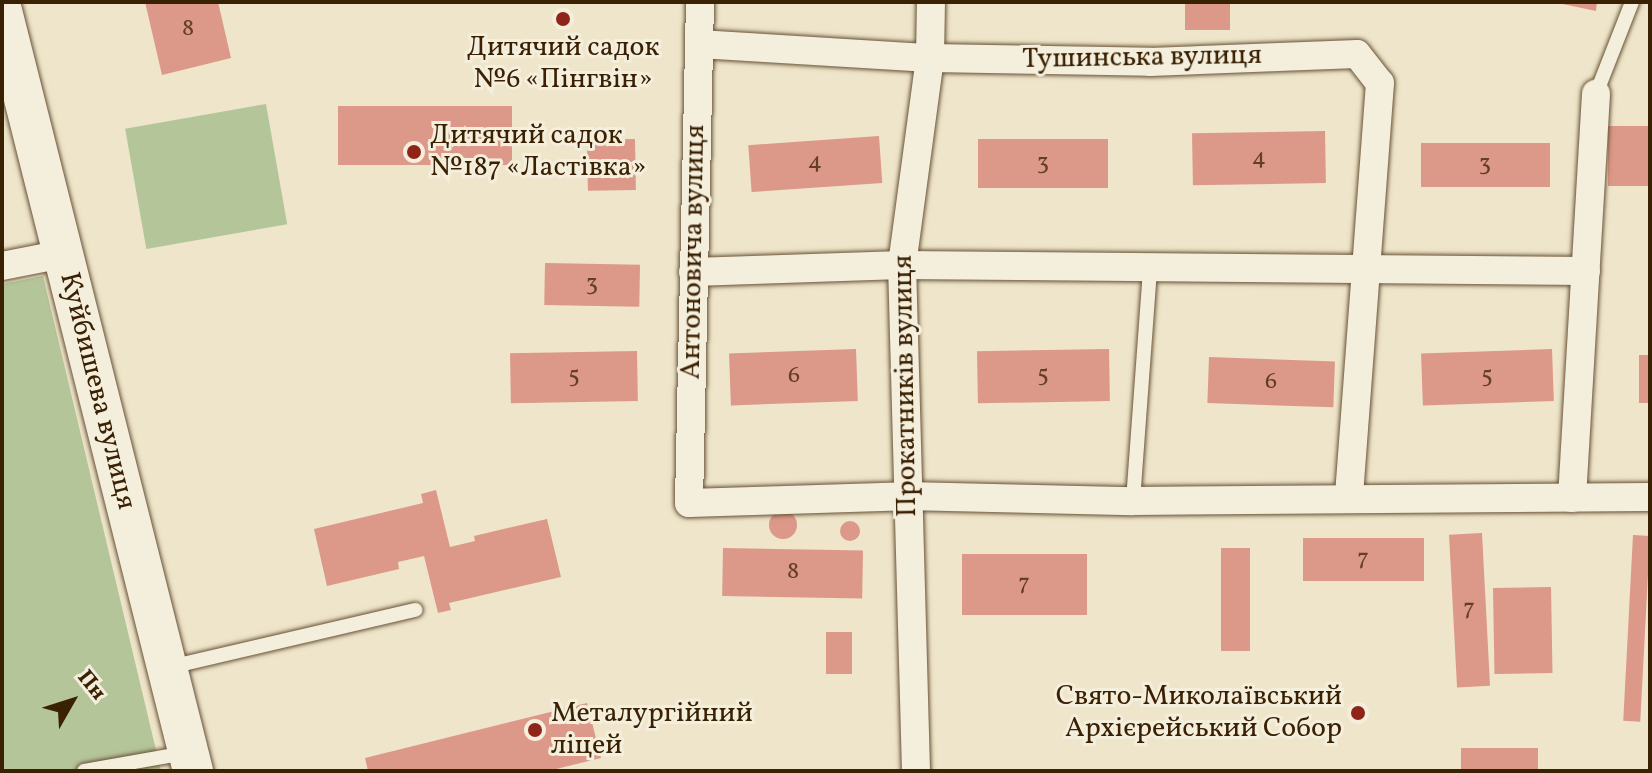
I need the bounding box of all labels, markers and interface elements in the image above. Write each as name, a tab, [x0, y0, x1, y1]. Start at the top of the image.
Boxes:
marker: Дитячий садок №6 «Пінгвін»	[554, 10, 572, 28]
house number: 8	[182, 16, 194, 44]
place label: Дитячий садок №6 «Пінгвін»	[467, 31, 659, 97]
street label: Тушинська вулиця	[1022, 39, 1262, 77]
place label: Дитячий садок №187 «Ластівка»	[430, 119, 647, 185]
street label: Антоновича вулиця	[675, 124, 713, 380]
marker: Дитячий садок №187 «Ластівка»	[405, 143, 423, 161]
house number: 4	[1252, 145, 1266, 173]
house number: 4	[808, 149, 822, 177]
house number: 3	[1037, 150, 1049, 178]
house number: 3	[1479, 151, 1491, 179]
street label: Прокатників вулиця	[887, 255, 925, 517]
street label: Куйбишева вулиця	[51, 269, 143, 513]
house number: 3	[586, 271, 598, 299]
house number: 5	[1037, 362, 1049, 390]
house number: 5	[568, 363, 580, 391]
house number: 6	[788, 363, 800, 391]
house number: 5	[1481, 363, 1493, 391]
house number: 6	[1265, 369, 1277, 397]
house number: 7	[1357, 546, 1369, 574]
house number: 8	[787, 559, 799, 587]
house number: 7	[1018, 571, 1030, 599]
house number: 7	[1463, 596, 1475, 624]
north arrow	[32, 661, 112, 741]
text: Пн	[69, 664, 113, 707]
place label: Свято-Миколаївський Архієрейський Собор	[1056, 680, 1342, 746]
place label: Металургійний ліцей	[551, 697, 753, 763]
marker: Свято-Миколаївський Архієрейський Собор	[1349, 704, 1367, 722]
marker: Металургійний ліцей	[526, 721, 544, 739]

